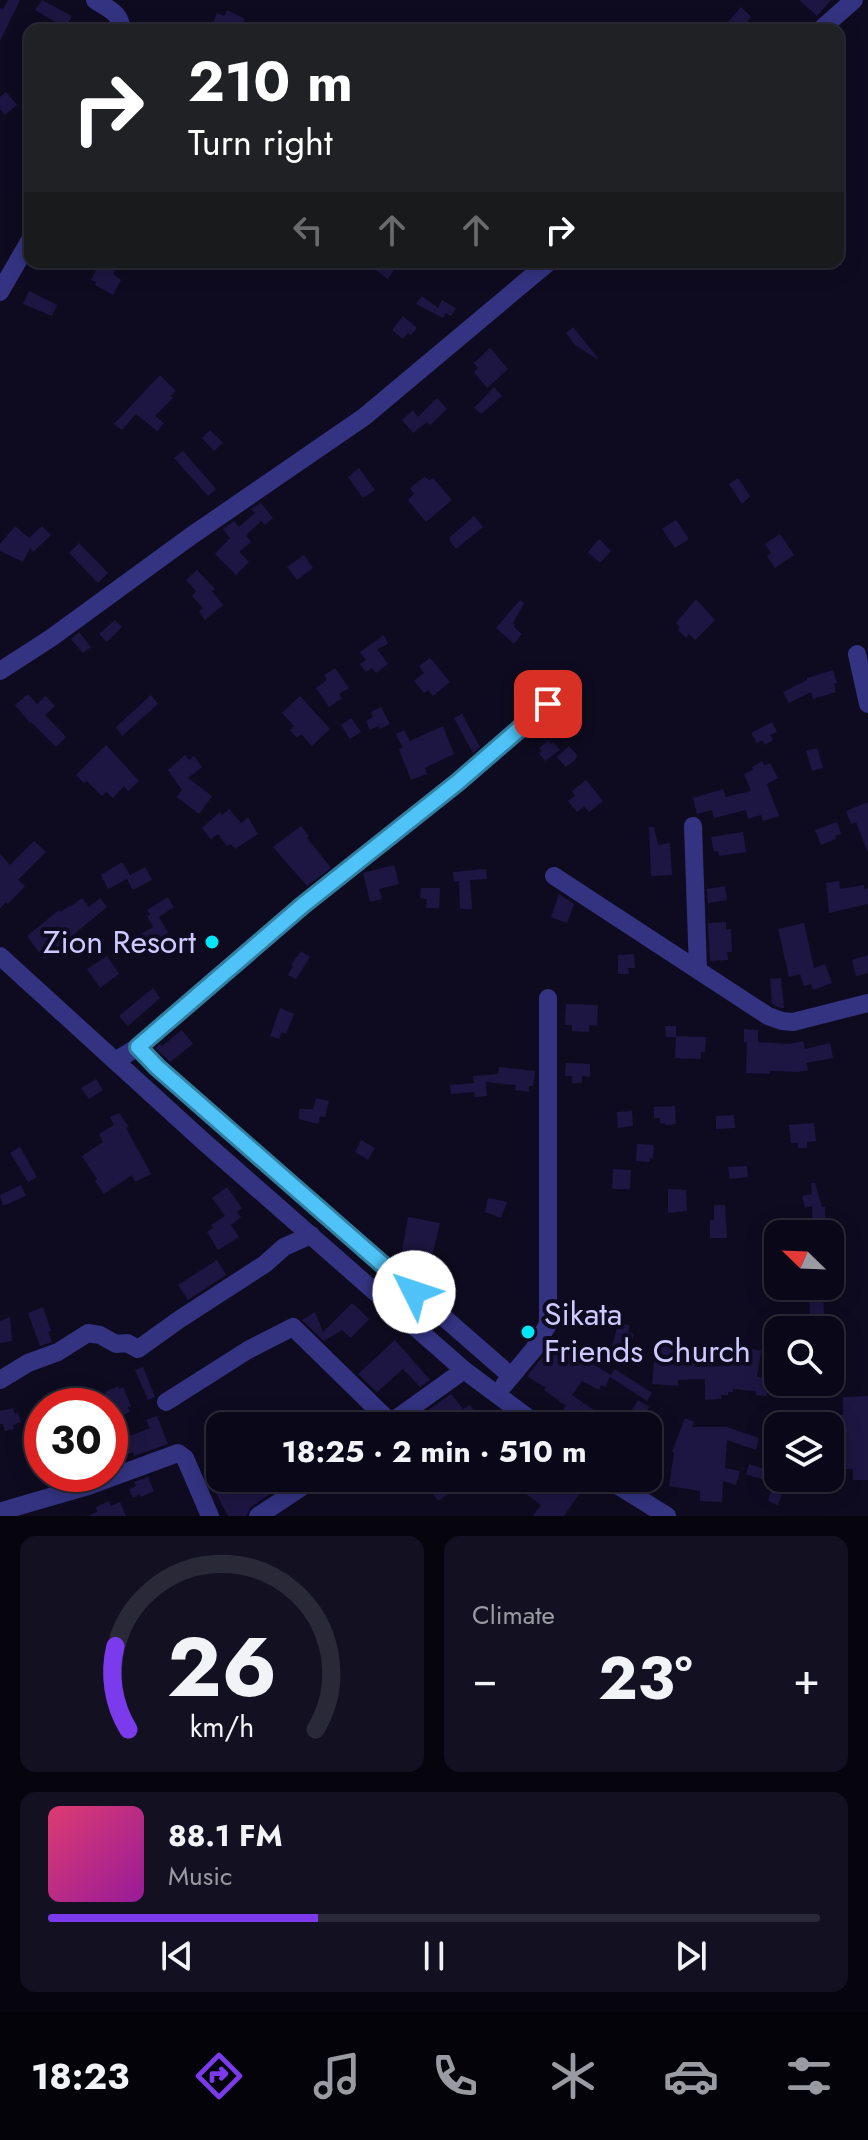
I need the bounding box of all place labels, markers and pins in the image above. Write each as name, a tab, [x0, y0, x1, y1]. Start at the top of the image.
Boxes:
pin	[514, 670, 582, 738]
place label: Zion Resort	[43, 919, 196, 965]
marker: Zion Resort	[203, 933, 221, 951]
place label: Sikata Friends Church	[544, 1291, 751, 1374]
marker: Sikata Friends Church	[519, 1323, 537, 1341]

